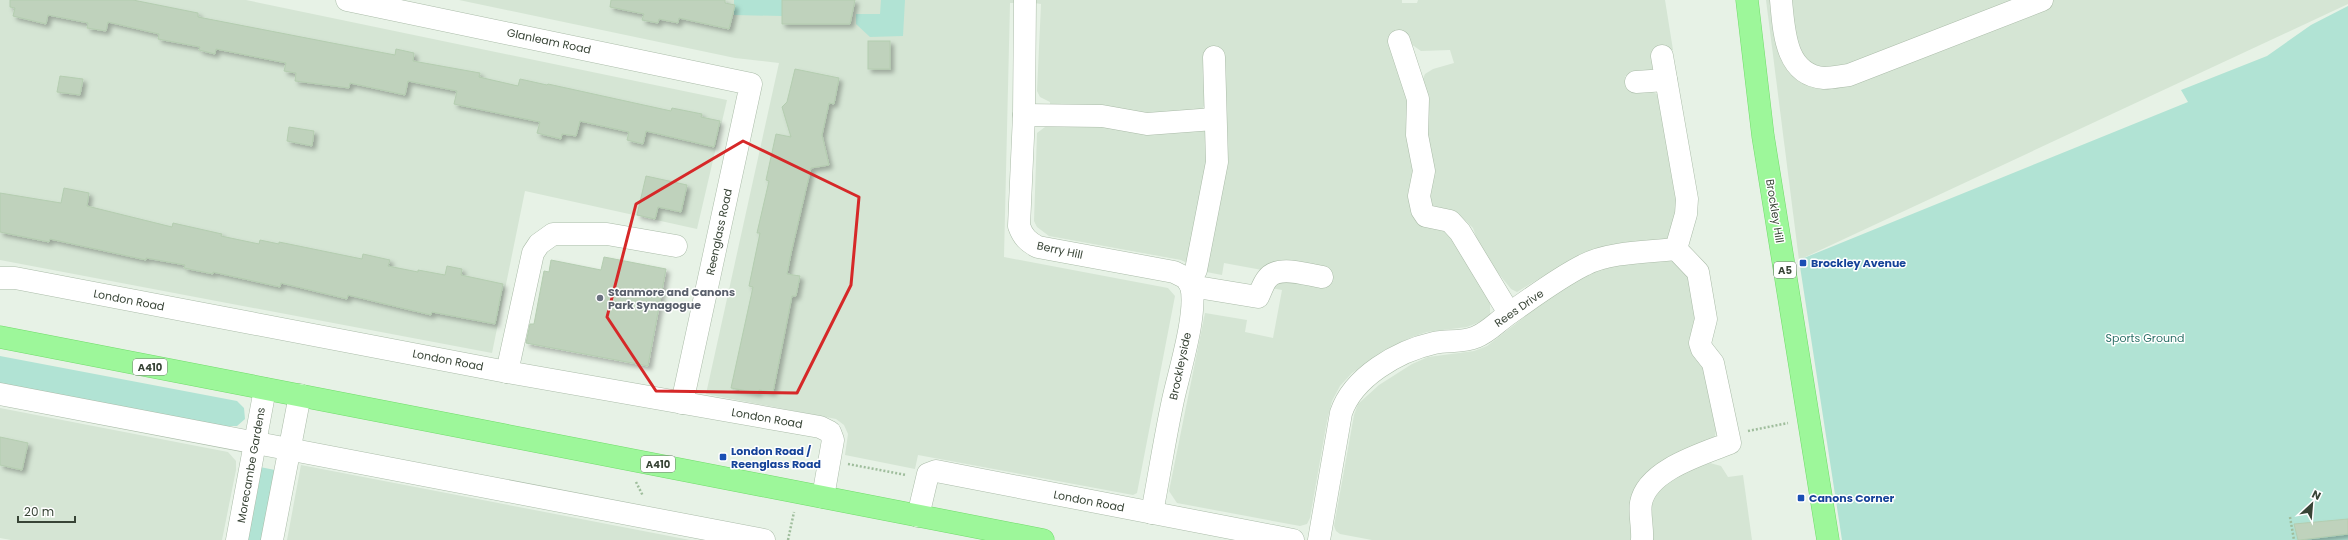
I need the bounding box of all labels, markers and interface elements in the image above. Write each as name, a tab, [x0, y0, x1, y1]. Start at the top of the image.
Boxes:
street label: Glanleam Road	[505, 24, 593, 58]
street label: Brockley Hill	[1762, 178, 1788, 244]
street label: Reenglass Road	[702, 187, 736, 277]
street label: Berry Hill	[1036, 237, 1084, 263]
place label: Brockley Avenue	[1811, 255, 1906, 271]
marker: Brockley Avenue	[1798, 258, 1808, 268]
road number: A5	[1774, 262, 1796, 278]
place label: Stanmore and Canons Park Synagogue	[608, 284, 735, 313]
street label: London Road	[92, 285, 166, 315]
street label: Rees Drive	[1491, 285, 1547, 331]
marker: Stanmore and Canons Park Synagogue	[595, 293, 605, 303]
park label: Sports Ground	[2106, 330, 2184, 346]
street label: Brockleyside	[1165, 331, 1195, 401]
street label: London Road	[411, 345, 485, 375]
road number: A410	[133, 359, 167, 375]
street label: London Road	[730, 404, 804, 432]
street label: Morecambe Gardens	[233, 406, 269, 524]
place label: London Road / Reenglass Road	[731, 443, 821, 472]
marker: London Road / Reenglass Road	[718, 452, 728, 462]
road number: A410	[641, 456, 675, 472]
north arrow	[2292, 484, 2332, 524]
street label: London Road	[1052, 486, 1126, 516]
text: N	[2309, 486, 2324, 504]
place label: Canons Corner	[1809, 490, 1894, 506]
marker: Canons Corner	[1796, 493, 1806, 503]
scale bar	[18, 498, 75, 524]
text: 20 m	[24, 503, 54, 520]

